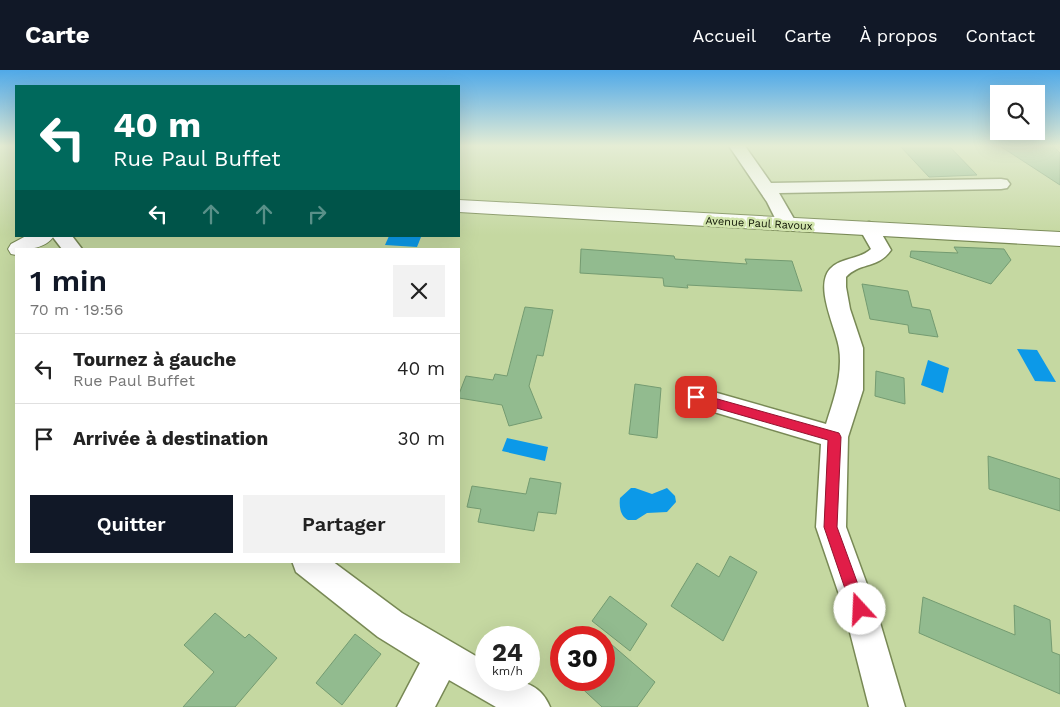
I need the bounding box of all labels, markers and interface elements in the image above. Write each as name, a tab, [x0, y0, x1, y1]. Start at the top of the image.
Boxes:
text: Carte	[25, 21, 90, 49]
text: Accueil	[693, 25, 756, 46]
text: Carte	[784, 25, 831, 46]
text: À propos	[859, 25, 937, 46]
text: Contact	[965, 25, 1035, 46]
map controls	[990, 85, 1045, 140]
button: search	[990, 85, 1045, 140]
text: 40 m	[113, 104, 201, 146]
icon: left	[30, 105, 95, 170]
text: Rue Paul Buffet	[113, 146, 281, 171]
icon: left	[144, 200, 172, 228]
icon: ahead	[197, 200, 225, 228]
icon: ahead	[250, 200, 278, 228]
icon: right	[303, 200, 331, 228]
street label: Avenue Paul Ravoux	[705, 214, 813, 233]
text: 1 min	[30, 263, 107, 298]
button: close	[393, 265, 445, 317]
text: 70 m · 19:56	[30, 300, 123, 319]
text: Tournez à gauche	[73, 348, 236, 371]
icon: left	[30, 355, 58, 383]
text: 40 m	[397, 357, 445, 380]
text: Rue Paul Buffet	[73, 371, 195, 390]
pin	[675, 376, 717, 418]
icon: arrive	[682, 383, 710, 411]
icon: arrive	[30, 425, 58, 453]
text: Arrivée à destination	[73, 427, 268, 450]
text: 30 m	[398, 427, 445, 450]
button: Quitter	[30, 495, 233, 553]
button: Partager	[243, 495, 445, 553]
position arrow	[833, 582, 885, 634]
speed limit sign: 30	[550, 626, 615, 691]
text: 24	[492, 638, 523, 667]
text: km/h	[492, 664, 523, 678]

